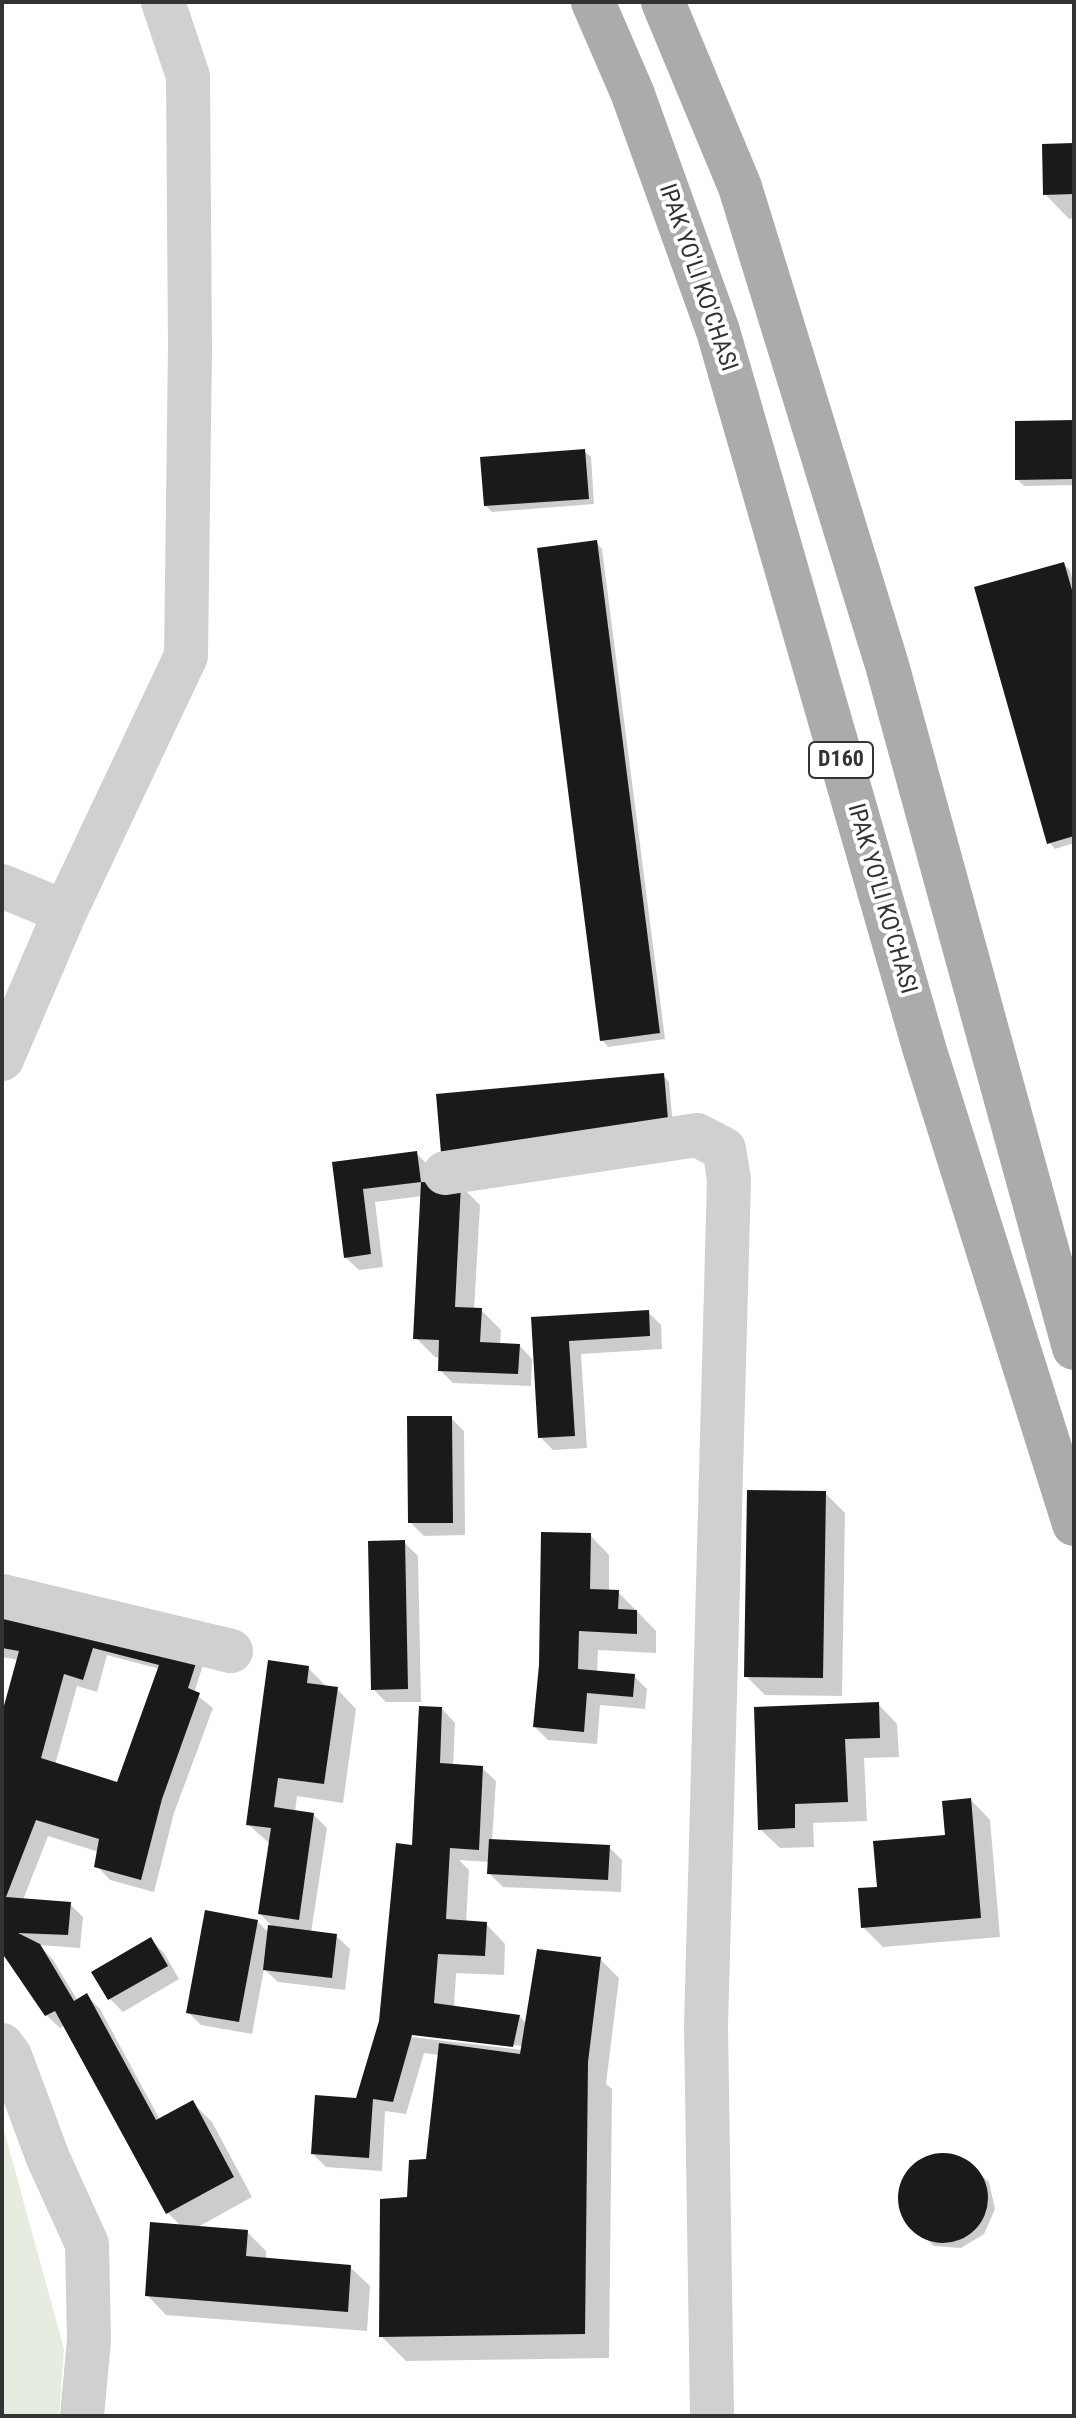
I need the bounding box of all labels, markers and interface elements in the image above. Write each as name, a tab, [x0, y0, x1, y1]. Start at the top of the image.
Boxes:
street label: IPAK YO'LI KO'CHASI	[651, 181, 743, 375]
road number: D160	[809, 742, 873, 778]
street label: IPAK YO'LI KO'CHASI	[840, 801, 922, 997]

